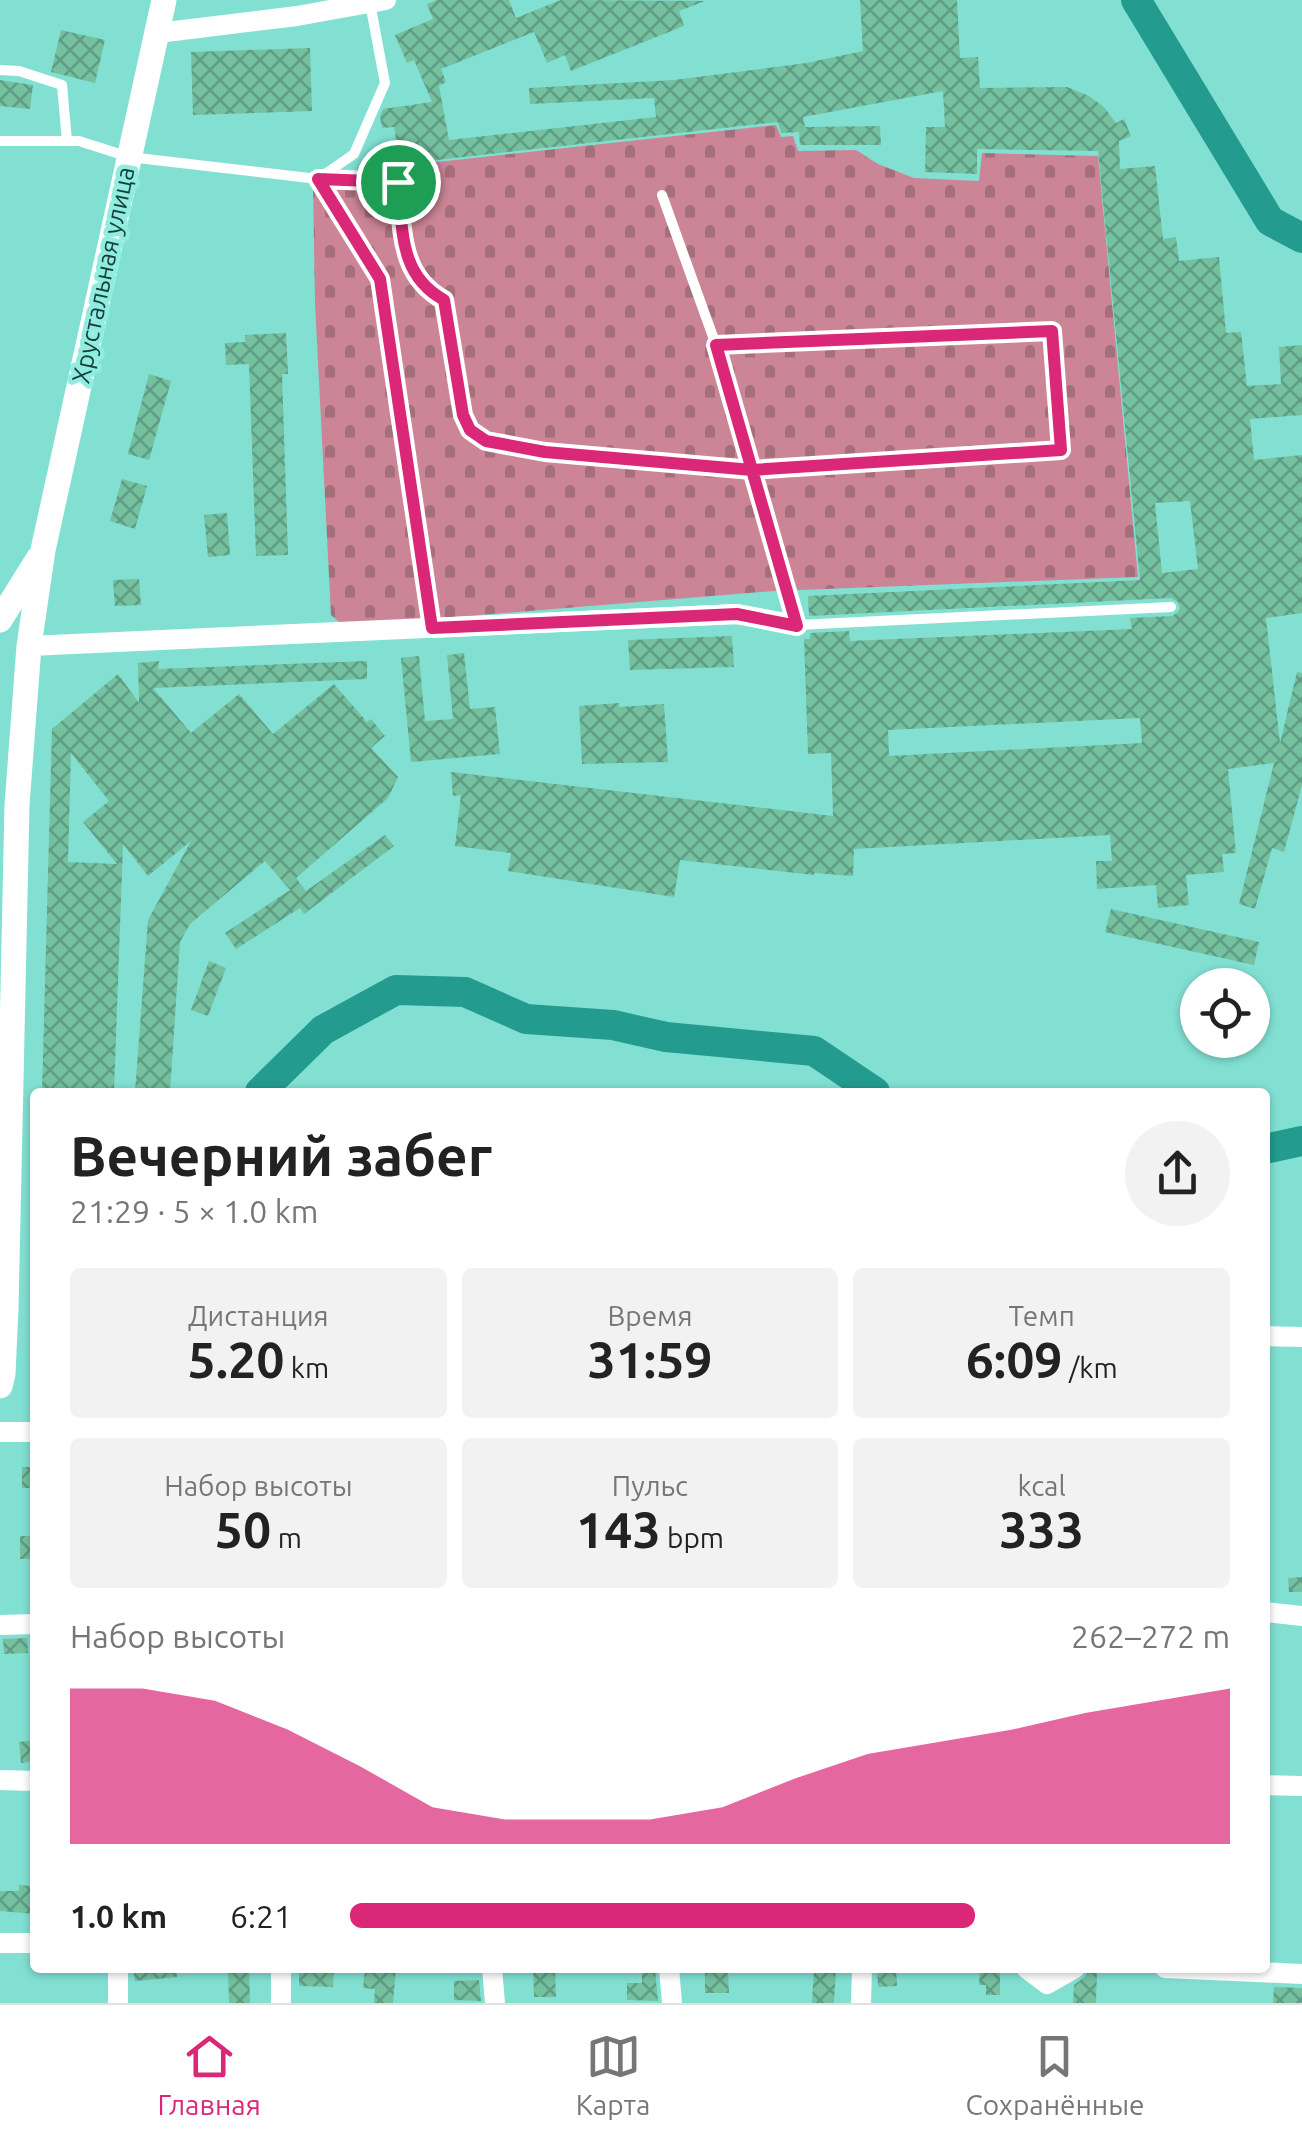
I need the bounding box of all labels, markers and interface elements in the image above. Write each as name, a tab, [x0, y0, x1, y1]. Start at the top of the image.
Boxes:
pin	[356, 140, 441, 225]
icon: arrive	[371, 155, 426, 210]
street label: Хрустальная улица	[66, 164, 140, 386]
map controls	[1180, 968, 1270, 1058]
button: locate	[1180, 968, 1270, 1058]
button: share	[1125, 1121, 1230, 1226]
text: Вечерний забег	[70, 1125, 492, 1186]
text: 21:29 · 5 × 1.0 km	[70, 1193, 318, 1229]
text: Дистанция	[188, 1300, 329, 1331]
text: Время	[607, 1300, 693, 1331]
text: Темп	[1009, 1300, 1075, 1331]
text: 5.20	[188, 1331, 284, 1387]
text: 31:59	[587, 1331, 713, 1387]
text: 6:09	[966, 1331, 1063, 1387]
text: km	[284, 1352, 329, 1383]
text: /km	[1063, 1352, 1118, 1383]
text: Набор высоты	[164, 1470, 353, 1501]
text: Пульс	[612, 1470, 688, 1501]
text: kcal	[1017, 1470, 1066, 1501]
text: 50	[215, 1501, 271, 1557]
text: 143	[576, 1501, 661, 1557]
text: 333	[999, 1501, 1084, 1557]
text: m	[271, 1522, 302, 1553]
text: bpm	[661, 1522, 724, 1553]
text: Набор высоты	[70, 1618, 285, 1654]
text: 262–272 m	[1071, 1618, 1230, 1654]
text: 1.0 km	[70, 1898, 167, 1934]
text: 6:21	[230, 1898, 292, 1934]
tab: Главная	[158, 2029, 261, 2120]
tab: Карта	[576, 2029, 650, 2120]
tab: Сохранённые	[966, 2029, 1144, 2120]

